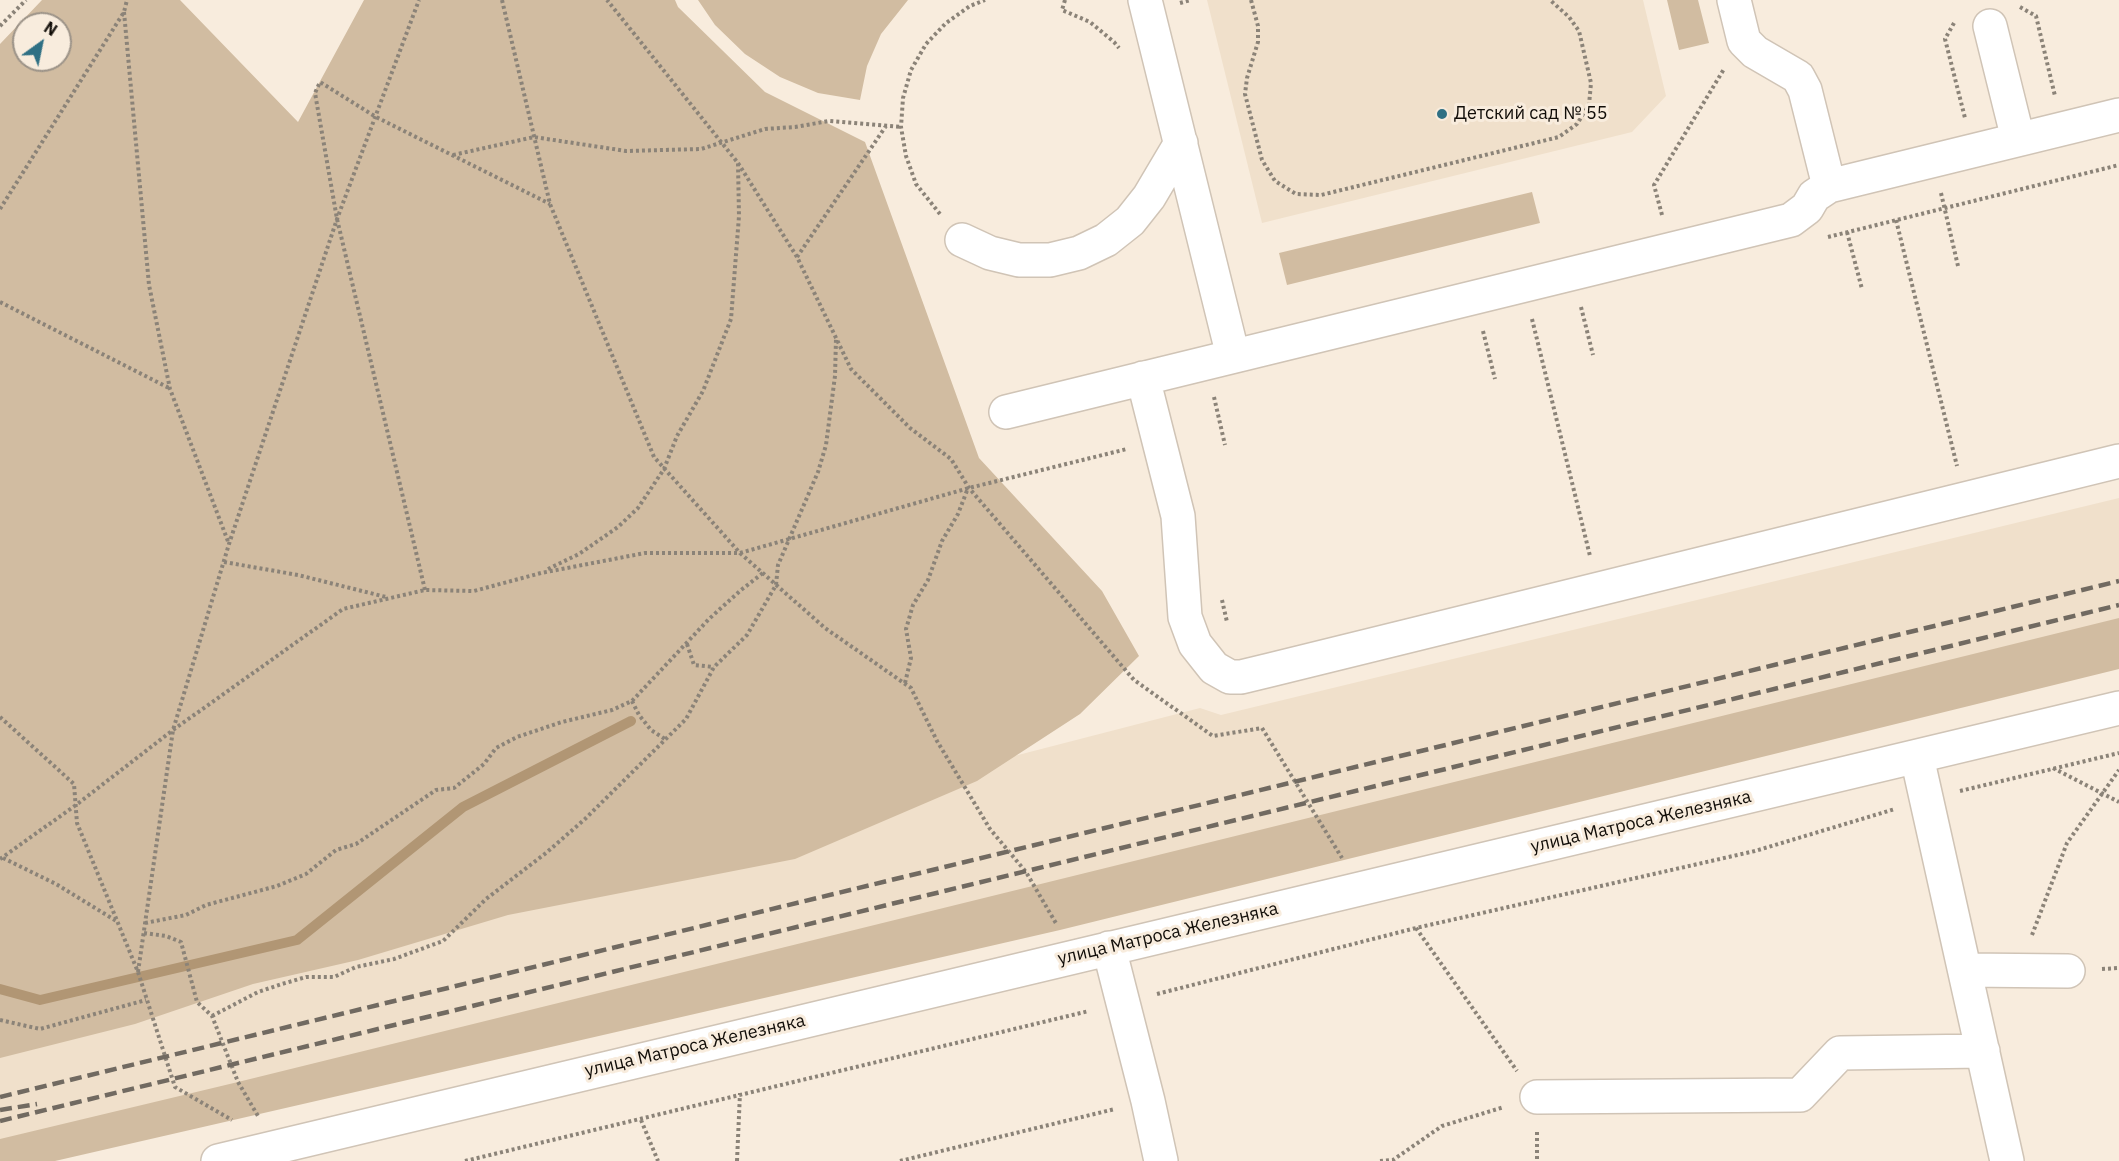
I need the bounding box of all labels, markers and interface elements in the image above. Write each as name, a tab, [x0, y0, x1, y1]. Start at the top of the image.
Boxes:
north arrow	[12, 12, 72, 72]
text: N	[40, 17, 61, 40]
place label: Детский сад № 55	[1454, 103, 1608, 125]
marker: Детский сад № 55	[1435, 107, 1449, 121]
street label: улица Матроса Железняка	[1529, 786, 1753, 858]
street label: улица Матроса Железняка	[1056, 898, 1280, 970]
street label: улица Матроса Железняка	[583, 1010, 807, 1082]

